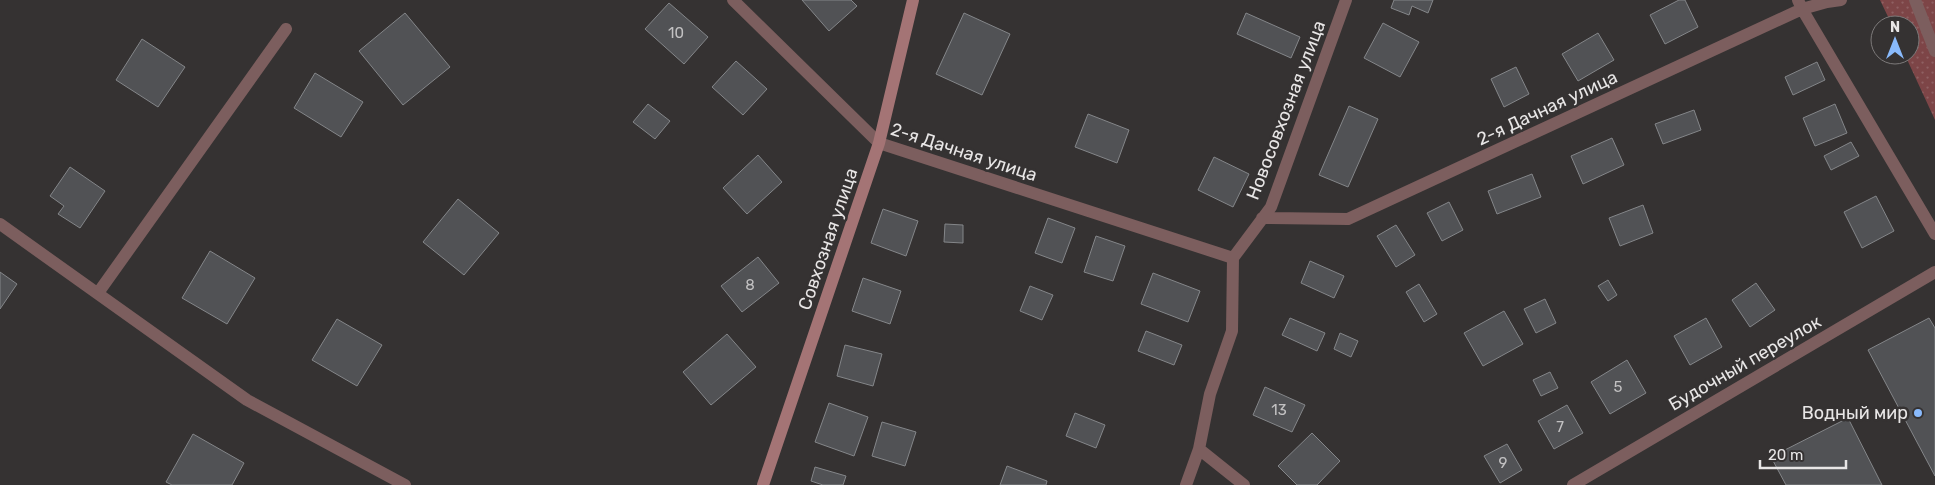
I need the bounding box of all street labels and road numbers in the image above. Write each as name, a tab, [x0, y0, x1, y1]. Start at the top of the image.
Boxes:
street label: Новосовхозная улица	[1242, 17, 1330, 203]
street label: 2-я Дачная улица	[1473, 66, 1621, 150]
street label: 2-я Дачная улица	[888, 118, 1040, 186]
street label: Совхозная улица	[793, 165, 863, 313]
street label: Будочный переулок	[1665, 310, 1825, 416]

